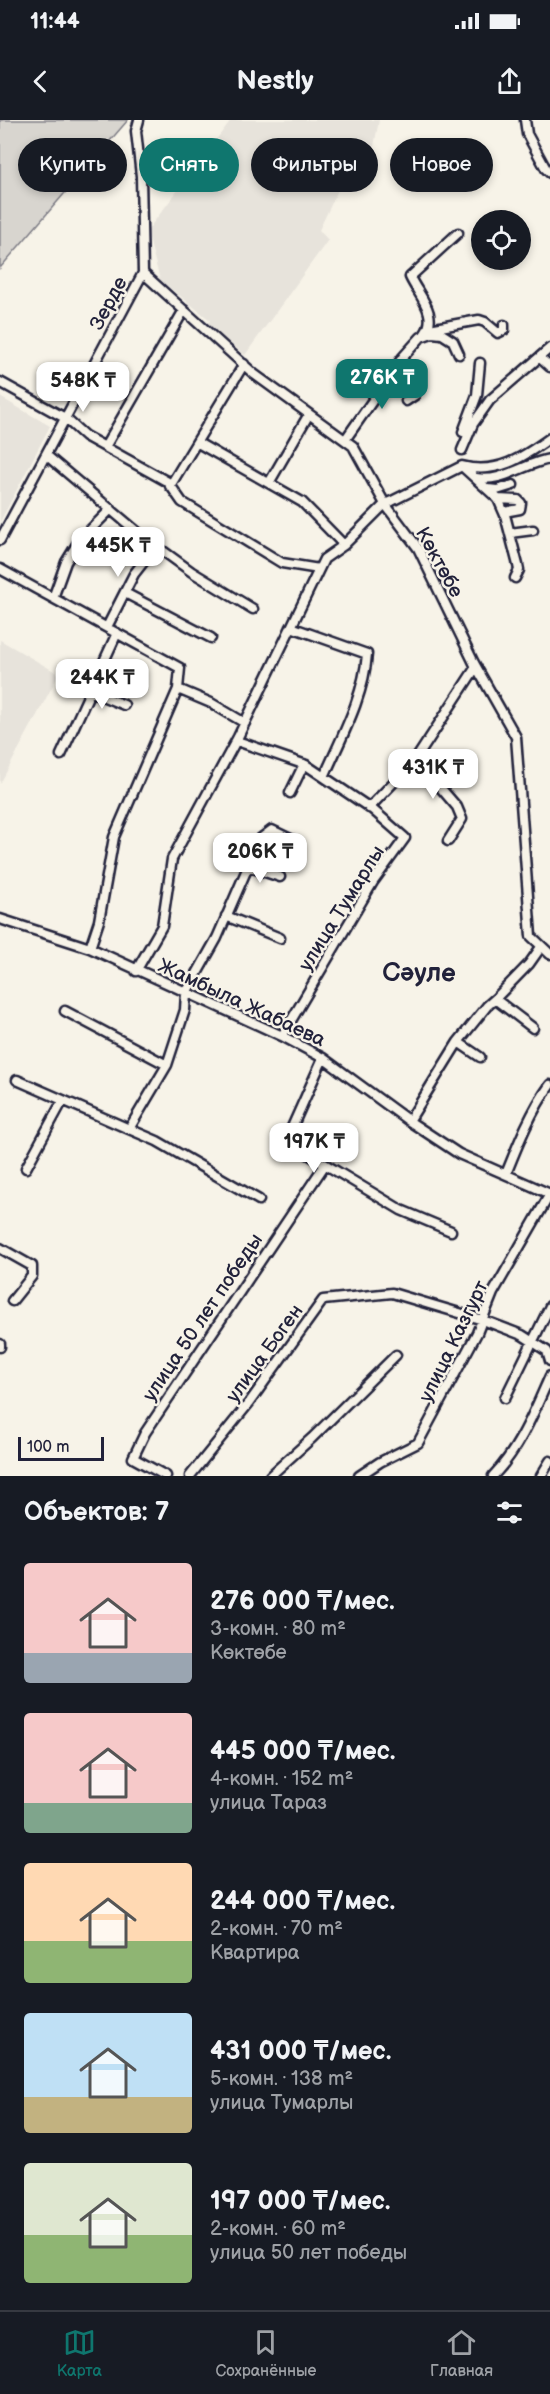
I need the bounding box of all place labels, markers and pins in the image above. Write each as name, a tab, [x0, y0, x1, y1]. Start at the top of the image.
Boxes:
pin: 276K ₸	[333, 359, 431, 410]
pin: 548K ₸	[34, 362, 132, 413]
pin: 445K ₸	[69, 527, 167, 578]
pin: 244K ₸	[53, 659, 151, 710]
pin: 431K ₸	[384, 749, 482, 800]
pin: 206K ₸	[211, 833, 309, 884]
pin: 197K ₸	[265, 1123, 363, 1174]

